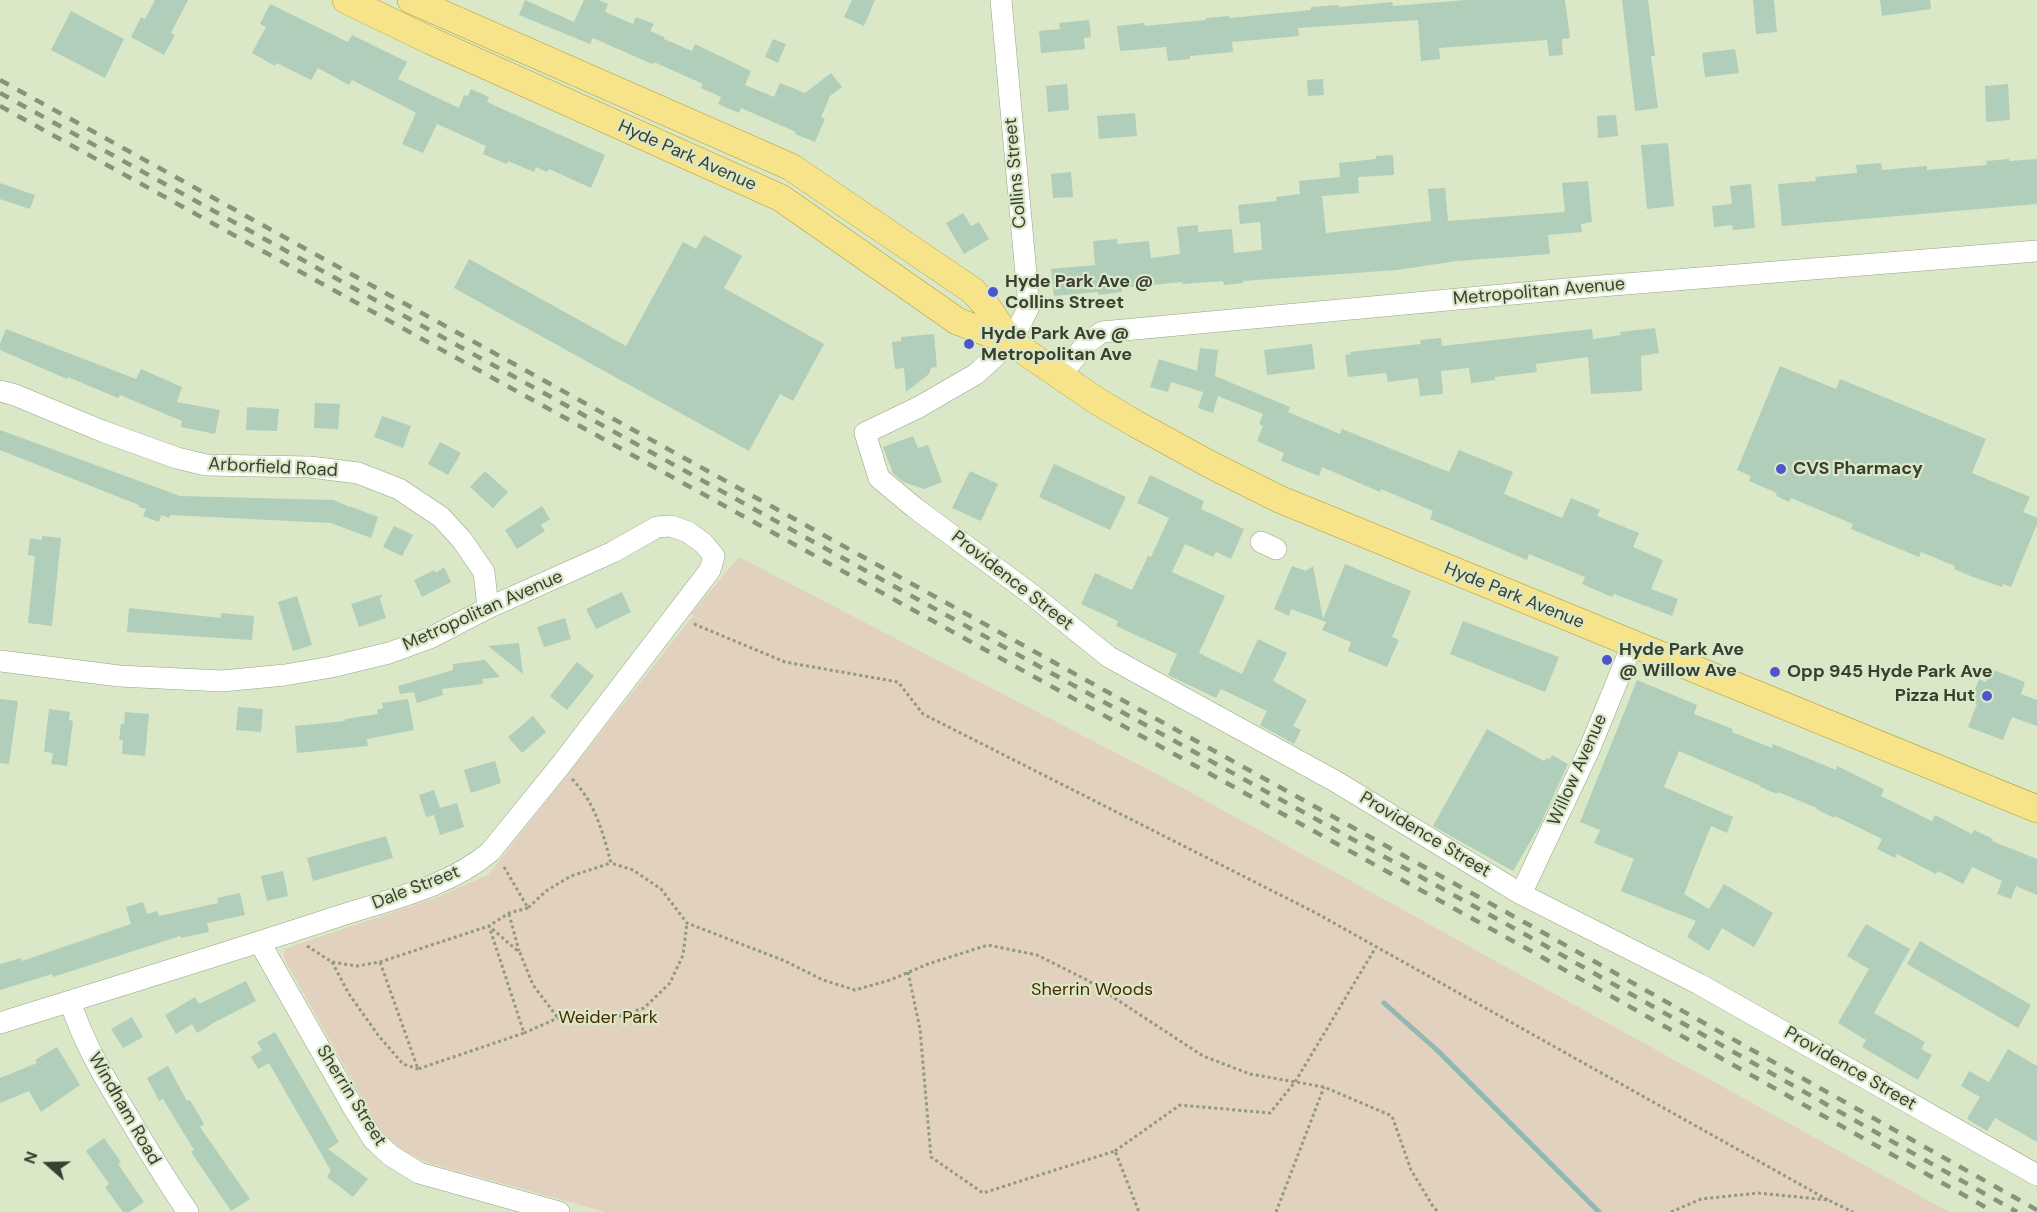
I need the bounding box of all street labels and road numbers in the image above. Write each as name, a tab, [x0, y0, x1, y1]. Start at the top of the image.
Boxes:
street label: Hyde Park Avenue	[614, 116, 760, 196]
street label: Collins Street	[1000, 117, 1032, 229]
street label: Metropolitan Avenue	[1452, 274, 1626, 310]
street label: Arborfield Road	[208, 454, 338, 482]
street label: Providence Street	[947, 527, 1077, 635]
street label: Hyde Park Avenue	[1441, 558, 1587, 634]
street label: Metropolitan Avenue	[400, 566, 566, 656]
street label: Willow Avenue	[1544, 711, 1612, 829]
street label: Providence Street	[1356, 787, 1494, 883]
street label: Dale Street	[369, 861, 463, 915]
street label: Providence Street	[1780, 1022, 1920, 1116]
street label: Sherrin Street	[311, 1042, 391, 1150]
street label: Windham Road	[83, 1049, 165, 1169]

